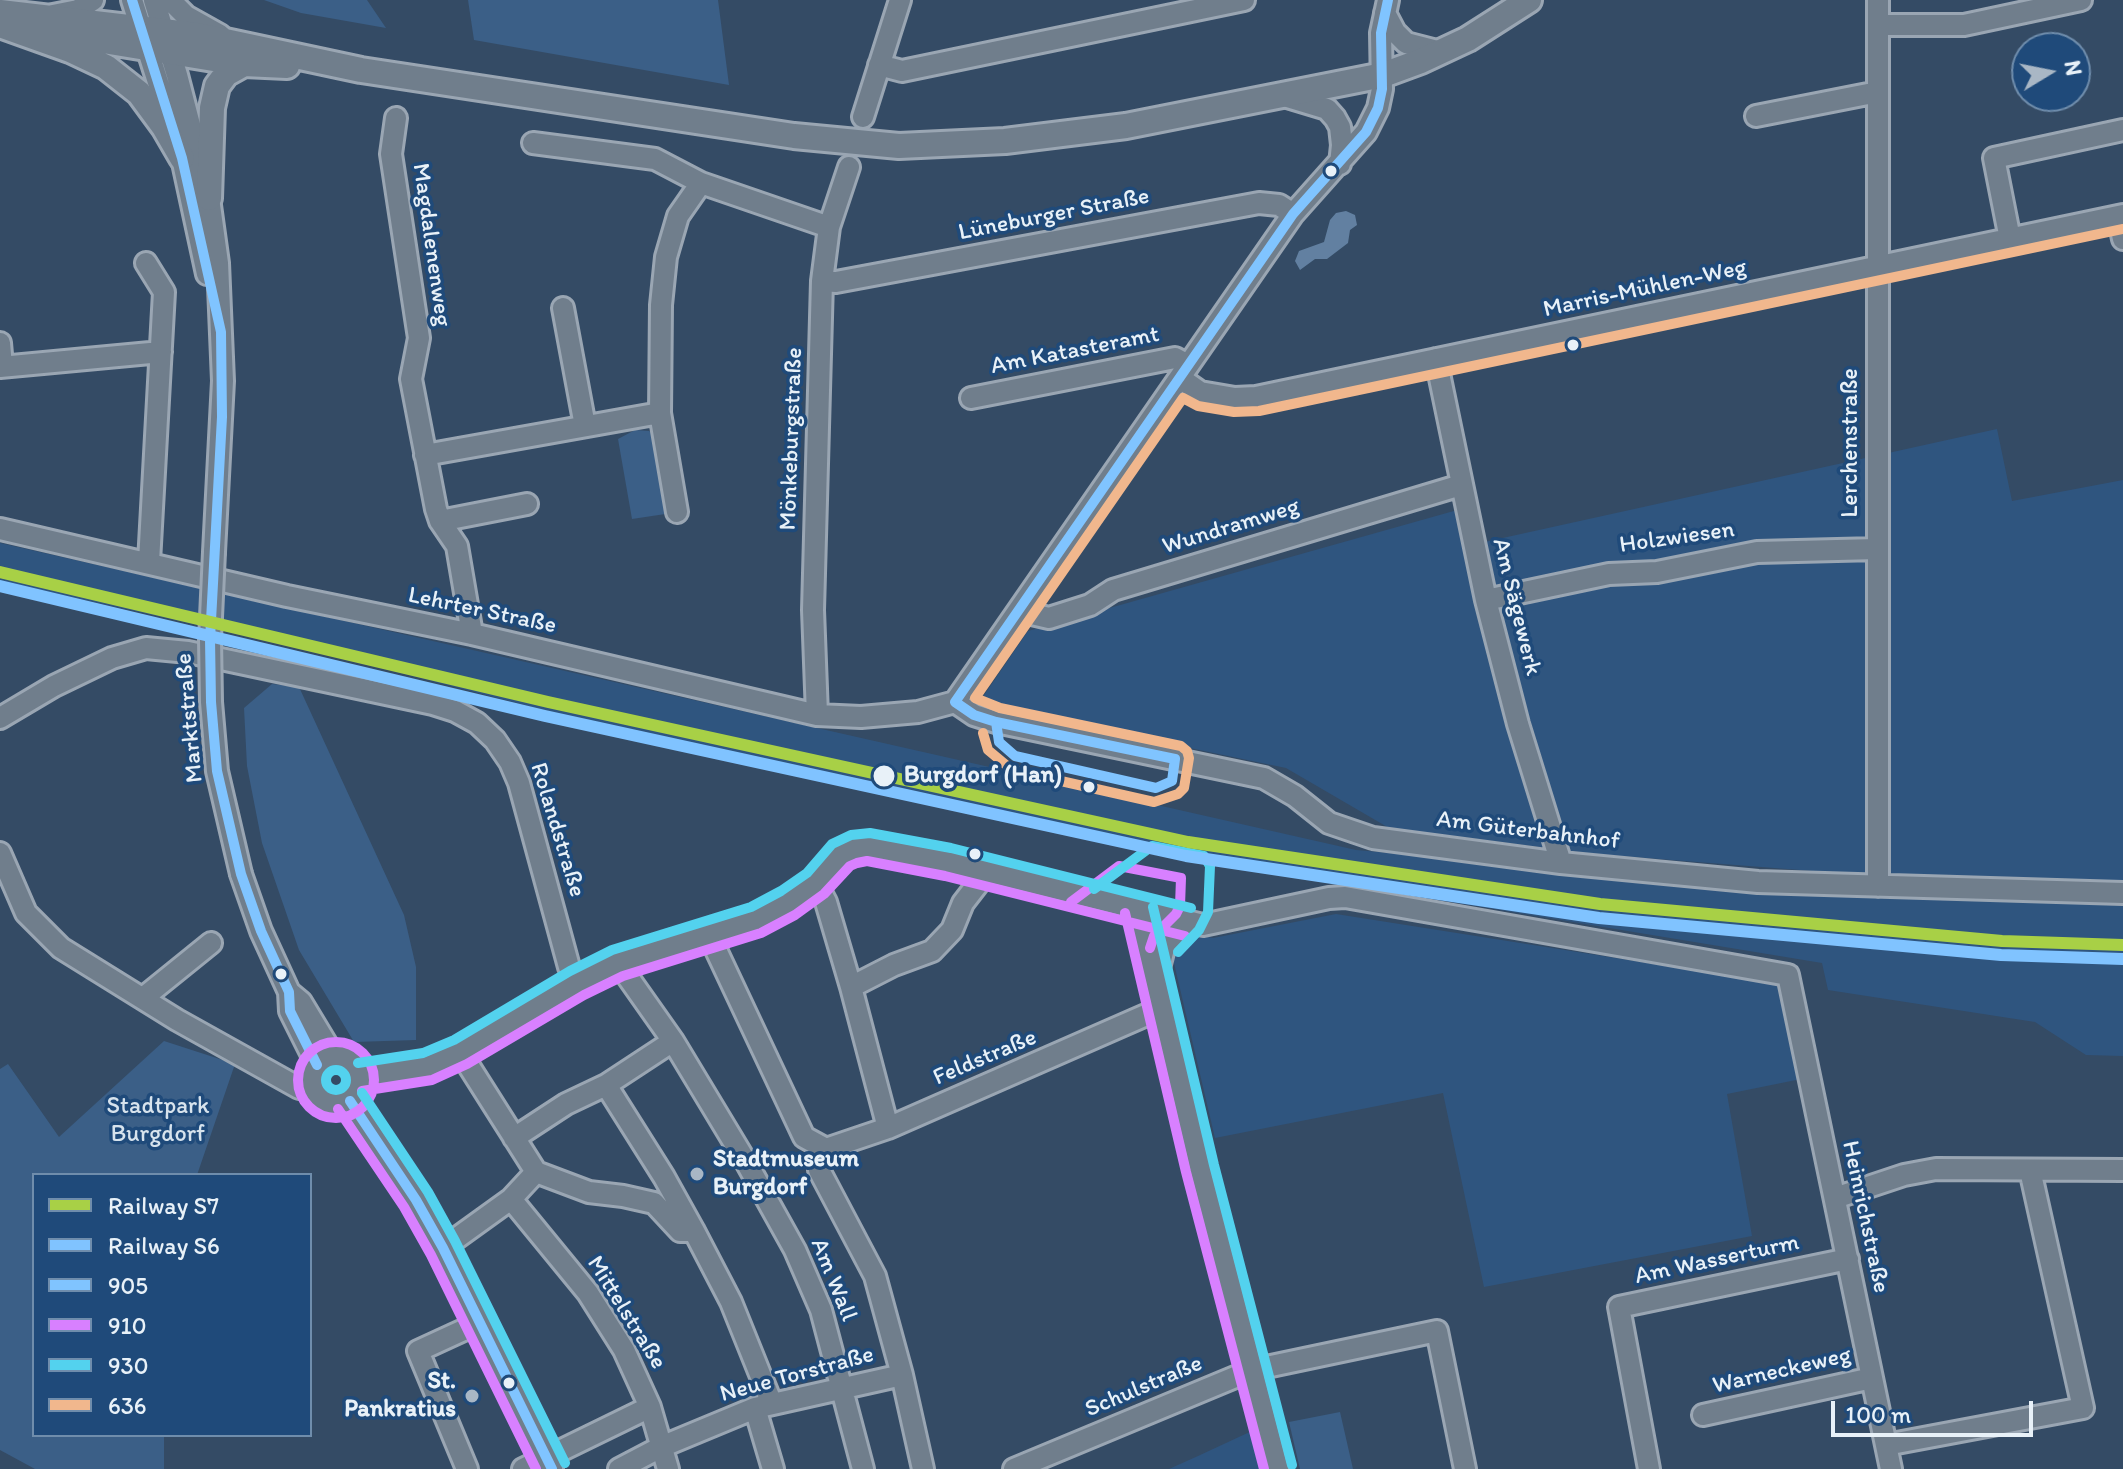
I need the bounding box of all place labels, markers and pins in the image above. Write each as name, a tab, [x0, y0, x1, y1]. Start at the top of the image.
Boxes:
unlabelled marker	[1323, 163, 1339, 179]
unlabelled marker	[1565, 337, 1581, 353]
place label: Burgdorf (Han)	[904, 762, 1062, 790]
marker: Burgdorf (Han)	[871, 763, 897, 789]
unlabelled marker	[1081, 779, 1097, 795]
unlabelled marker	[967, 846, 983, 862]
unlabelled marker	[273, 966, 289, 982]
place label: Stadtmuseum Burgdorf	[713, 1146, 859, 1202]
marker: Stadtmuseum Burgdorf	[688, 1165, 706, 1183]
place label: St. Pankratius	[344, 1368, 456, 1424]
unlabelled marker	[501, 1375, 517, 1391]
marker: St. Pankratius	[463, 1387, 481, 1405]

